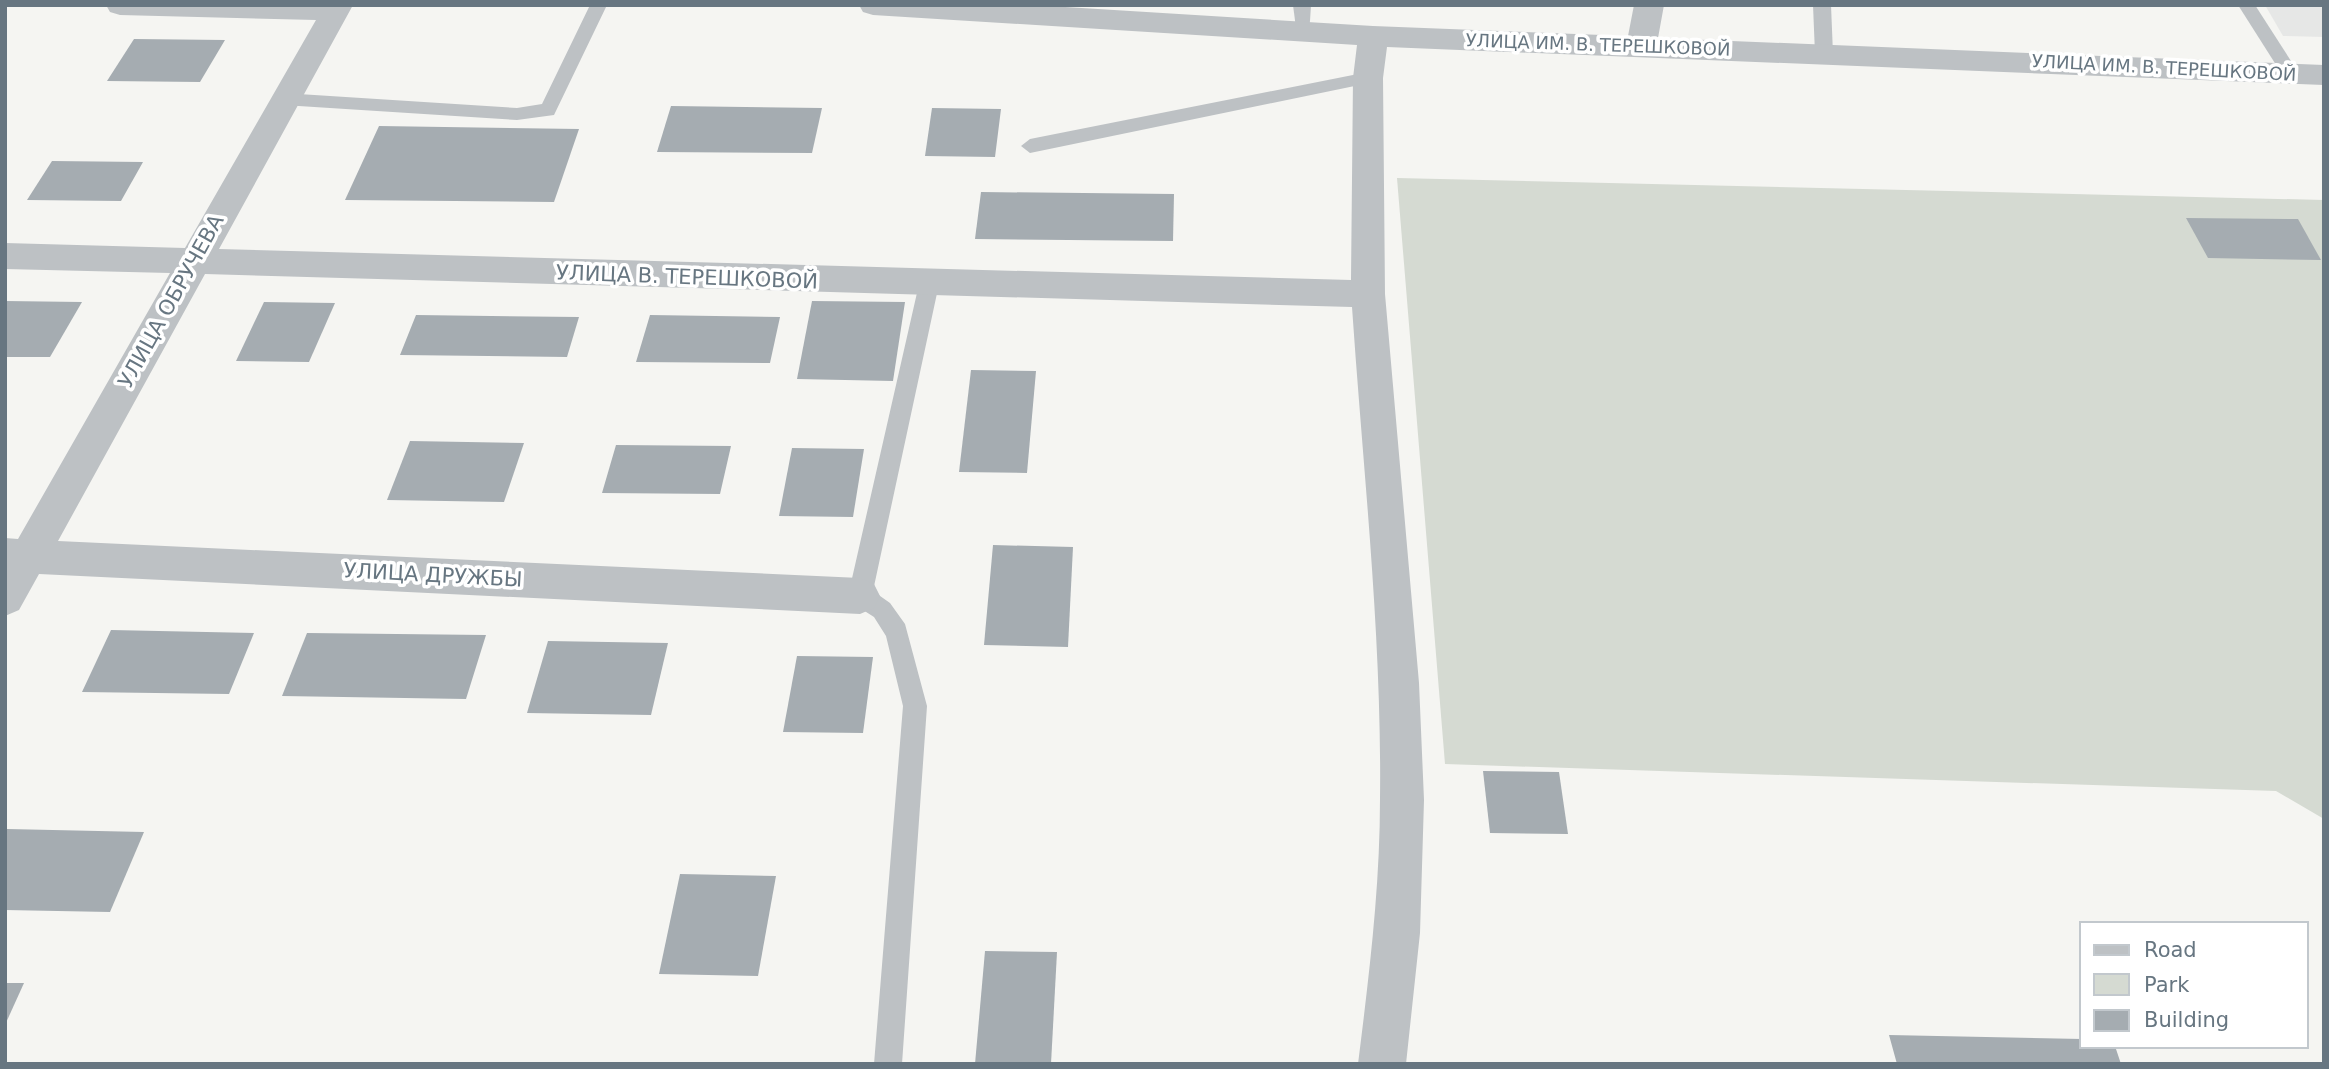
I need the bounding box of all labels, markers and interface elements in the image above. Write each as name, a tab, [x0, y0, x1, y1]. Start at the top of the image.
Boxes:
street label: УЛИЦА ИМ. В. ТЕРЕШКОВОЙ	[1465, 29, 1731, 60]
street label: УЛИЦА ИМ. В. ТЕРЕШКОВОЙ	[2031, 50, 2297, 85]
street label: УЛИЦА ОБРУЧЕВА	[113, 210, 229, 392]
street label: УЛИЦА В. ТЕРЕШКОВОЙ	[556, 259, 818, 294]
street label: УЛИЦА ДРУЖБЫ	[343, 558, 523, 592]
legend	[2080, 922, 2308, 1048]
text: Road	[2144, 938, 2197, 962]
text: Park	[2144, 973, 2190, 997]
text: Building	[2144, 1008, 2229, 1032]

